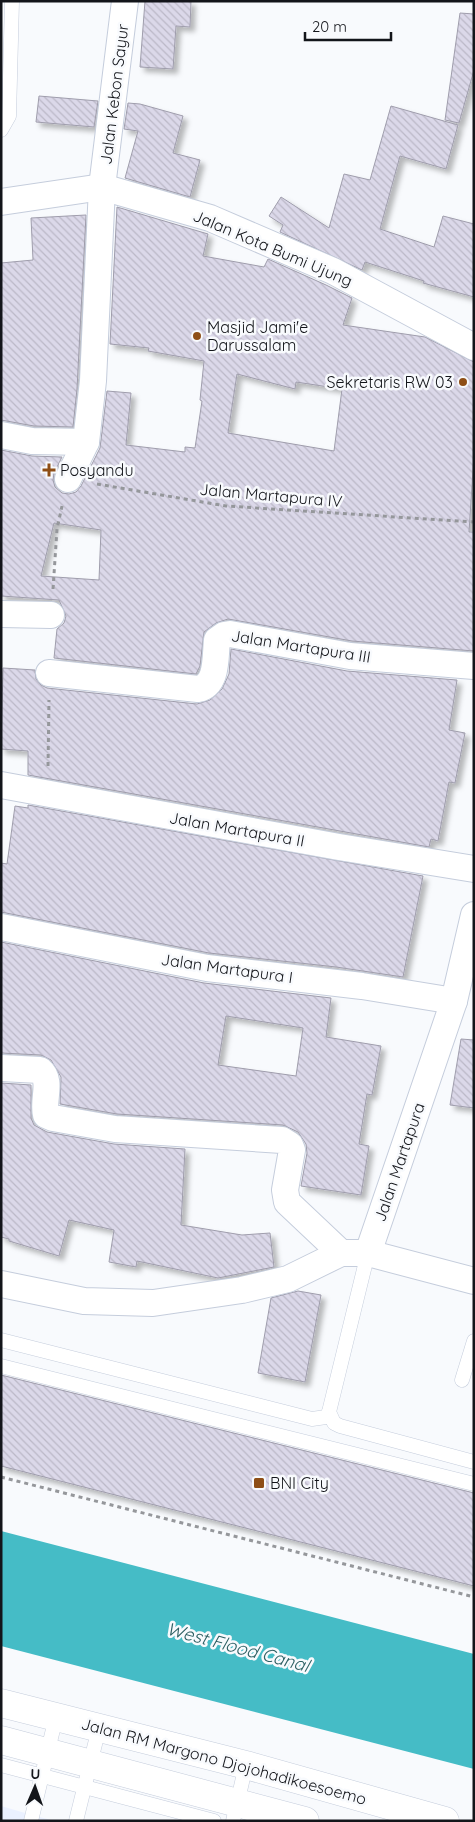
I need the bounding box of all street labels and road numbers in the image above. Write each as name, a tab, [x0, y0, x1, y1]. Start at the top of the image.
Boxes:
street label: Jalan Kebon Sayur	[95, 23, 133, 165]
street label: Jalan Kota Bumi Ujung	[190, 205, 356, 291]
street label: Jalan Martapura IV	[199, 479, 344, 511]
street label: Jalan Martapura III	[230, 625, 372, 667]
street label: Jalan Martapura II	[168, 807, 306, 851]
street label: Jalan Martapura I	[160, 949, 294, 987]
street label: Jalan Martapura	[369, 1100, 429, 1224]
street label: Jalan RM Margono Djojohadikoesoemo	[79, 1713, 369, 1809]

